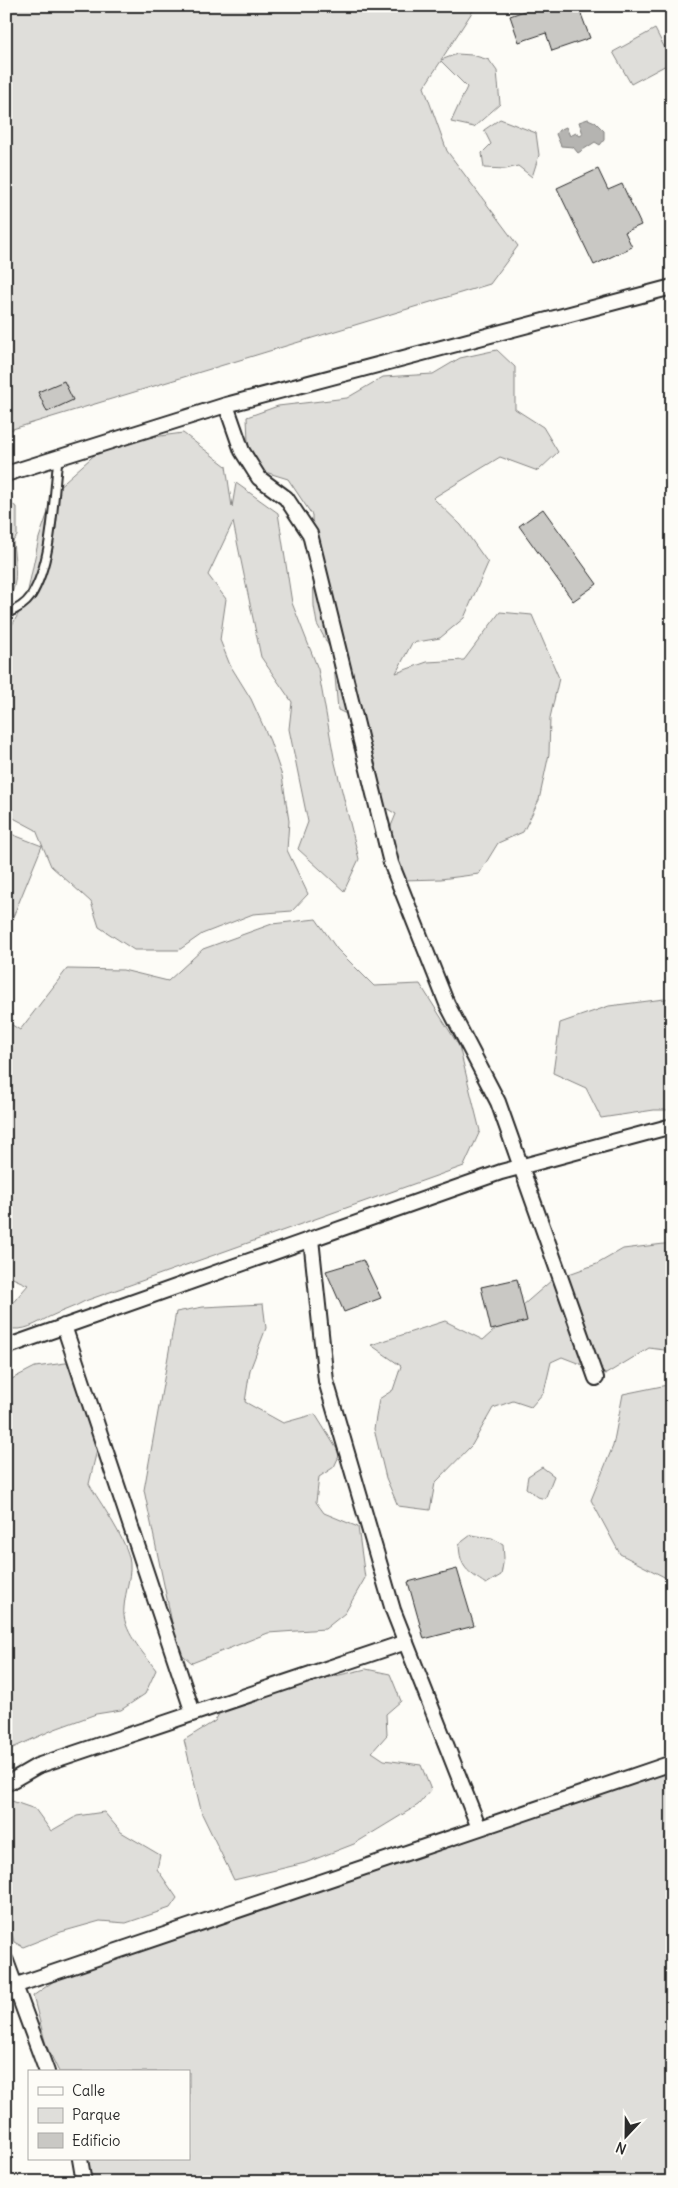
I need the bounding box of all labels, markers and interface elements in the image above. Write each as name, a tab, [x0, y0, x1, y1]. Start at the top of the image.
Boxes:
legend	[28, 2070, 190, 2160]
text: Calle	[72, 2081, 105, 2100]
text: Parque	[72, 2105, 120, 2124]
north arrow	[600, 2110, 650, 2160]
text: Edificio	[72, 2131, 120, 2150]
text: N	[613, 2138, 629, 2158]

